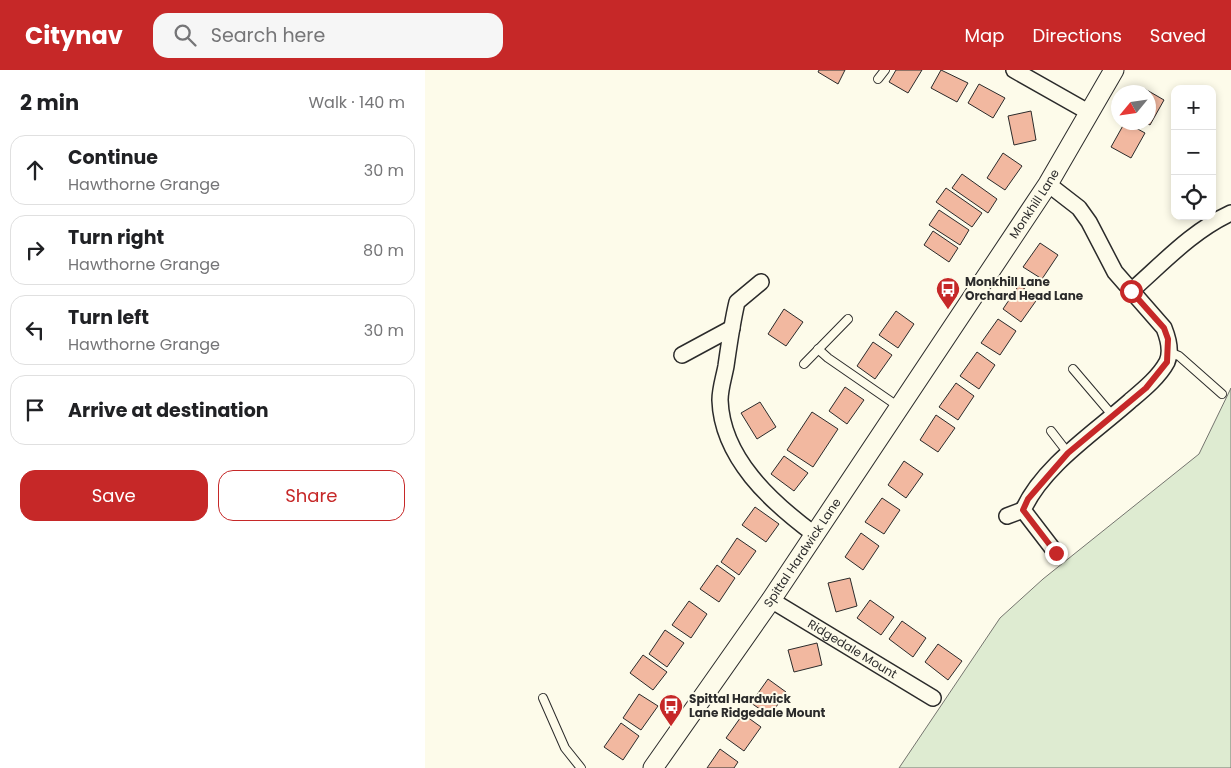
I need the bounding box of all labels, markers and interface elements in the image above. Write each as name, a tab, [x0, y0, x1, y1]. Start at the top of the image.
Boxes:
search box	[153, 13, 503, 58]
text: Citynav	[25, 19, 123, 52]
icon: search	[171, 21, 199, 49]
text: Search here	[211, 22, 325, 49]
text: Map	[965, 23, 1004, 48]
text: Directions	[1032, 23, 1122, 48]
text: Saved	[1150, 23, 1206, 48]
north arrow	[1111, 85, 1156, 130]
map controls	[1171, 85, 1216, 220]
button: +	[1171, 85, 1216, 130]
text: 2 min	[20, 88, 79, 117]
text: Walk · 140 m	[308, 91, 405, 114]
button: −	[1171, 130, 1216, 175]
text: Continue	[68, 144, 158, 171]
icon: ahead	[21, 156, 49, 184]
text: 30 m	[364, 159, 404, 182]
street label: Monkhill Lane	[1005, 166, 1063, 242]
text: Hawthorne Grange	[68, 173, 220, 196]
button: locate	[1171, 175, 1216, 220]
text: Turn right	[68, 224, 164, 251]
icon: right	[21, 236, 49, 264]
text: 80 m	[363, 239, 404, 262]
text: Hawthorne Grange	[68, 253, 220, 276]
place label: Monkhill Lane Orchard Head Lane	[965, 273, 1084, 304]
bus stop icon: Monkhill Lane Orchard Head Lane	[935, 276, 961, 310]
route start	[1120, 280, 1143, 303]
text: Turn left	[68, 304, 149, 331]
icon: left	[21, 316, 49, 344]
text: 30 m	[364, 319, 404, 342]
text: Hawthorne Grange	[68, 333, 220, 356]
icon: arrive	[21, 396, 49, 424]
text: Arrive at destination	[68, 397, 269, 424]
button: Save	[20, 470, 208, 521]
button: Share	[218, 470, 405, 521]
street label: Spittal Hardwick Lane	[759, 494, 845, 611]
route end	[1045, 542, 1068, 565]
street label: Ridgedale Mount	[805, 615, 900, 682]
place label: Spittal Hardwick Lane Ridgedale Mount	[689, 690, 826, 721]
bus stop icon: Spittal Hardwick Lane Ridgedale Mount	[658, 693, 684, 727]

